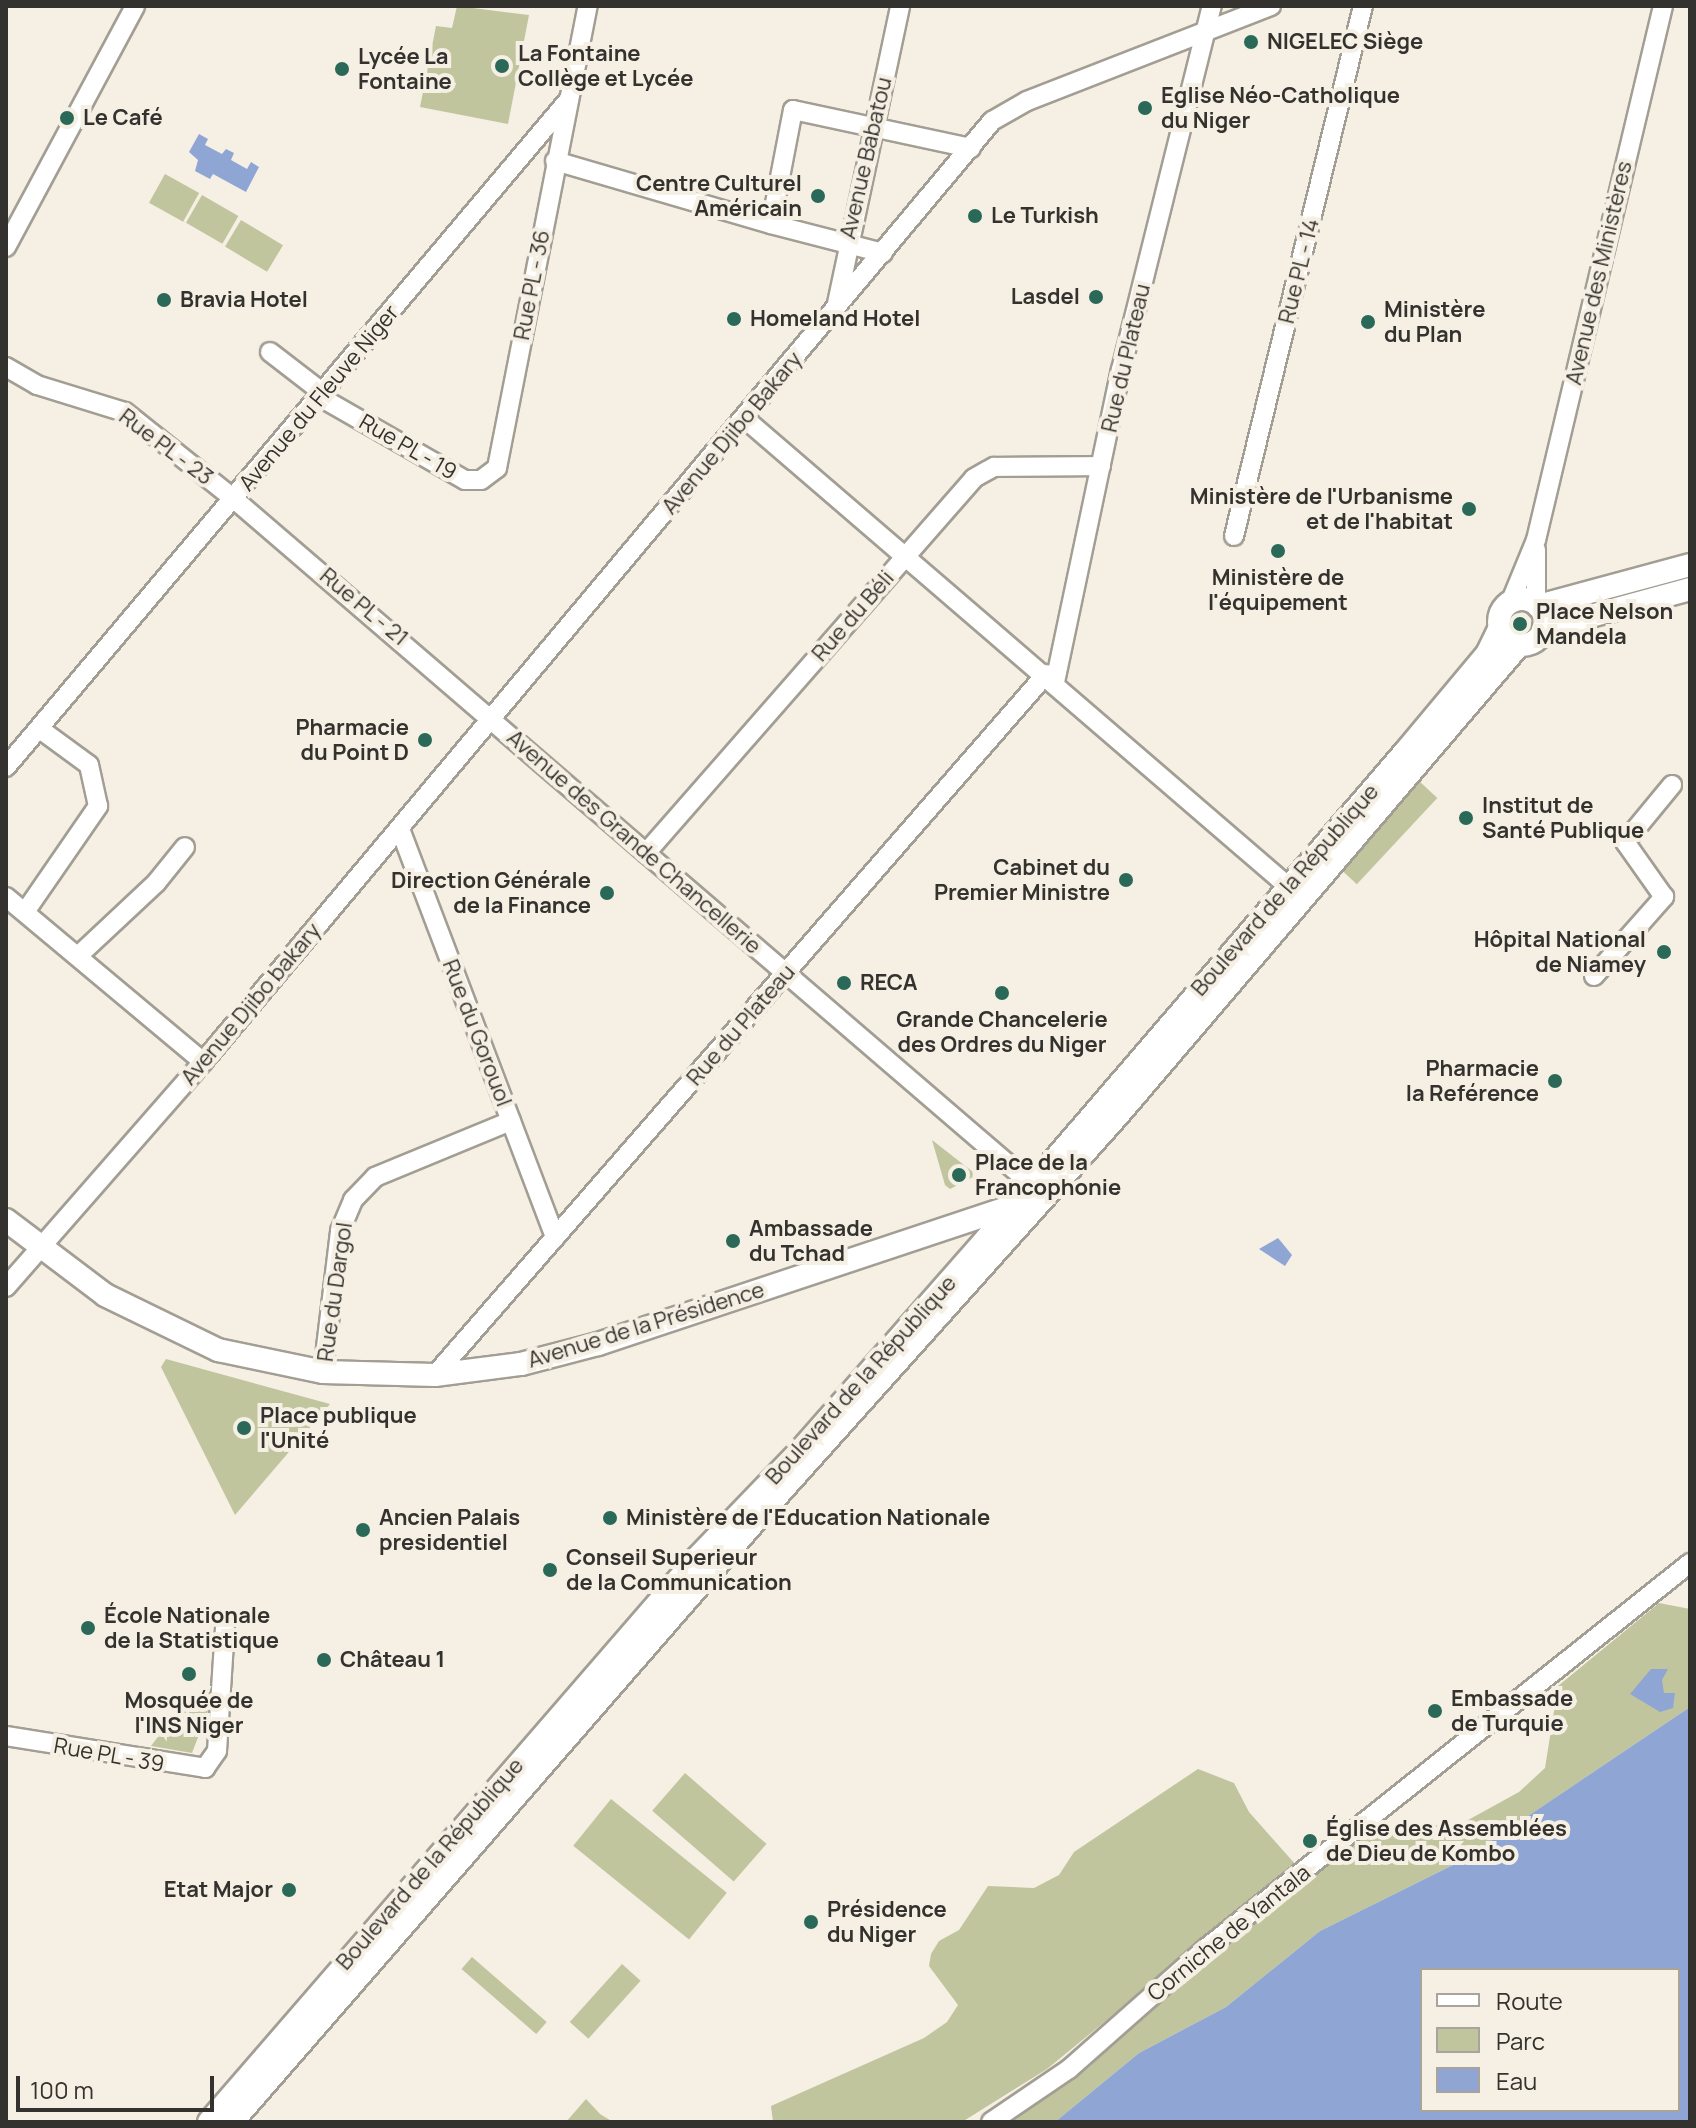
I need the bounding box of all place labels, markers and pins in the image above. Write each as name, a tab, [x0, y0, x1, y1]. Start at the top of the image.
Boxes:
place label: NIGELEC Siège	[1267, 29, 1423, 55]
marker: NIGELEC Siège	[1242, 33, 1260, 51]
place label: La Fontaine Collège et Lycée	[518, 40, 693, 92]
place label: Lycée La Fontaine	[358, 43, 452, 94]
marker: La Fontaine Collège et Lycée	[493, 57, 511, 75]
marker: Lycée La Fontaine	[333, 60, 351, 78]
place label: Eglise Néo-Catholique du Niger	[1161, 82, 1400, 134]
marker: Eglise Néo-Catholique du Niger	[1136, 99, 1154, 117]
place label: Le Café	[83, 105, 163, 131]
marker: Le Café	[58, 109, 76, 127]
place label: Centre Culturel Américain	[636, 170, 802, 222]
marker: Centre Culturel Américain	[809, 187, 827, 205]
place label: Le Turkish	[991, 203, 1099, 229]
marker: Le Turkish	[966, 207, 984, 225]
place label: Lasdel	[1011, 284, 1080, 310]
place label: Bravia Hotel	[180, 287, 308, 313]
marker: Lasdel	[1087, 288, 1105, 306]
marker: Bravia Hotel	[155, 291, 173, 309]
place label: Ministère du Plan	[1384, 296, 1485, 348]
place label: Homeland Hotel	[750, 306, 921, 332]
marker: Homeland Hotel	[725, 310, 743, 328]
marker: Ministère du Plan	[1359, 313, 1377, 331]
place label: Ministère de l'Urbanisme et de l'habitat	[1190, 483, 1453, 534]
marker: Ministère de l'Urbanisme et de l'habitat	[1460, 500, 1478, 518]
marker: Ministère de l'équipement	[1269, 542, 1287, 560]
place label: Ministère de l'équipement	[1208, 564, 1348, 616]
place label: Place Nelson Mandela	[1536, 598, 1673, 650]
marker: Place Nelson Mandela	[1511, 615, 1529, 633]
place label: Pharmacie du Point D	[296, 714, 409, 766]
marker: Pharmacie du Point D	[416, 731, 434, 749]
place label: Institut de Santé Publique	[1482, 792, 1644, 844]
marker: Institut de Santé Publique	[1457, 809, 1475, 827]
place label: Cabinet du Premier Ministre	[934, 854, 1110, 906]
place label: Direction Générale de la Finance	[391, 867, 591, 918]
marker: Cabinet du Premier Ministre	[1117, 871, 1135, 889]
marker: Direction Générale de la Finance	[598, 884, 616, 902]
place label: Hôpital National de Niamey	[1474, 926, 1646, 978]
marker: Hôpital National de Niamey	[1653, 941, 1675, 963]
place label: RECA	[860, 970, 917, 996]
marker: RECA	[835, 974, 853, 992]
marker: Grande Chancelerie des Ordres du Niger	[993, 984, 1011, 1002]
place label: Grande Chancelerie des Ordres du Niger	[896, 1006, 1108, 1058]
place label: Pharmacie la Reférence	[1406, 1055, 1539, 1106]
marker: Pharmacie la Reférence	[1546, 1072, 1564, 1090]
place label: Place de la Francophonie	[975, 1149, 1121, 1200]
marker: Place de la Francophonie	[950, 1166, 968, 1184]
place label: Ambassade du Tchad	[749, 1215, 873, 1266]
marker: Ambassade du Tchad	[724, 1232, 742, 1250]
place label: Place publique l'Unité	[260, 1402, 417, 1454]
marker: Place publique l'Unité	[235, 1419, 253, 1437]
place label: Ancien Palais presidentiel	[379, 1504, 520, 1556]
place label: Ministère de l'Education Nationale	[626, 1505, 990, 1531]
marker: Ministère de l'Education Nationale	[601, 1509, 619, 1527]
marker: Ancien Palais presidentiel	[354, 1521, 372, 1539]
place label: Conseil Superieur de la Communication	[566, 1544, 792, 1596]
marker: Conseil Superieur de la Communication	[541, 1561, 559, 1579]
place label: École Nationale de la Statistique	[104, 1602, 279, 1654]
marker: École Nationale de la Statistique	[79, 1619, 97, 1637]
place label: Château 1	[340, 1647, 445, 1673]
marker: Château 1	[315, 1651, 333, 1669]
marker: Mosquée de l'INS Niger	[180, 1665, 198, 1683]
place label: Embassade de Turquie	[1451, 1685, 1573, 1736]
place label: Mosquée de l'INS Niger	[124, 1687, 254, 1738]
marker: Embassade de Turquie	[1426, 1702, 1444, 1720]
place label: Église des Assemblées de Dieu de Kombo	[1326, 1815, 1567, 1866]
marker: Église des Assemblées de Dieu de Kombo	[1301, 1832, 1319, 1850]
place label: Etat Major	[164, 1877, 273, 1903]
marker: Etat Major	[280, 1881, 298, 1899]
place label: Présidence du Niger	[827, 1896, 947, 1948]
marker: Présidence du Niger	[802, 1913, 820, 1931]

